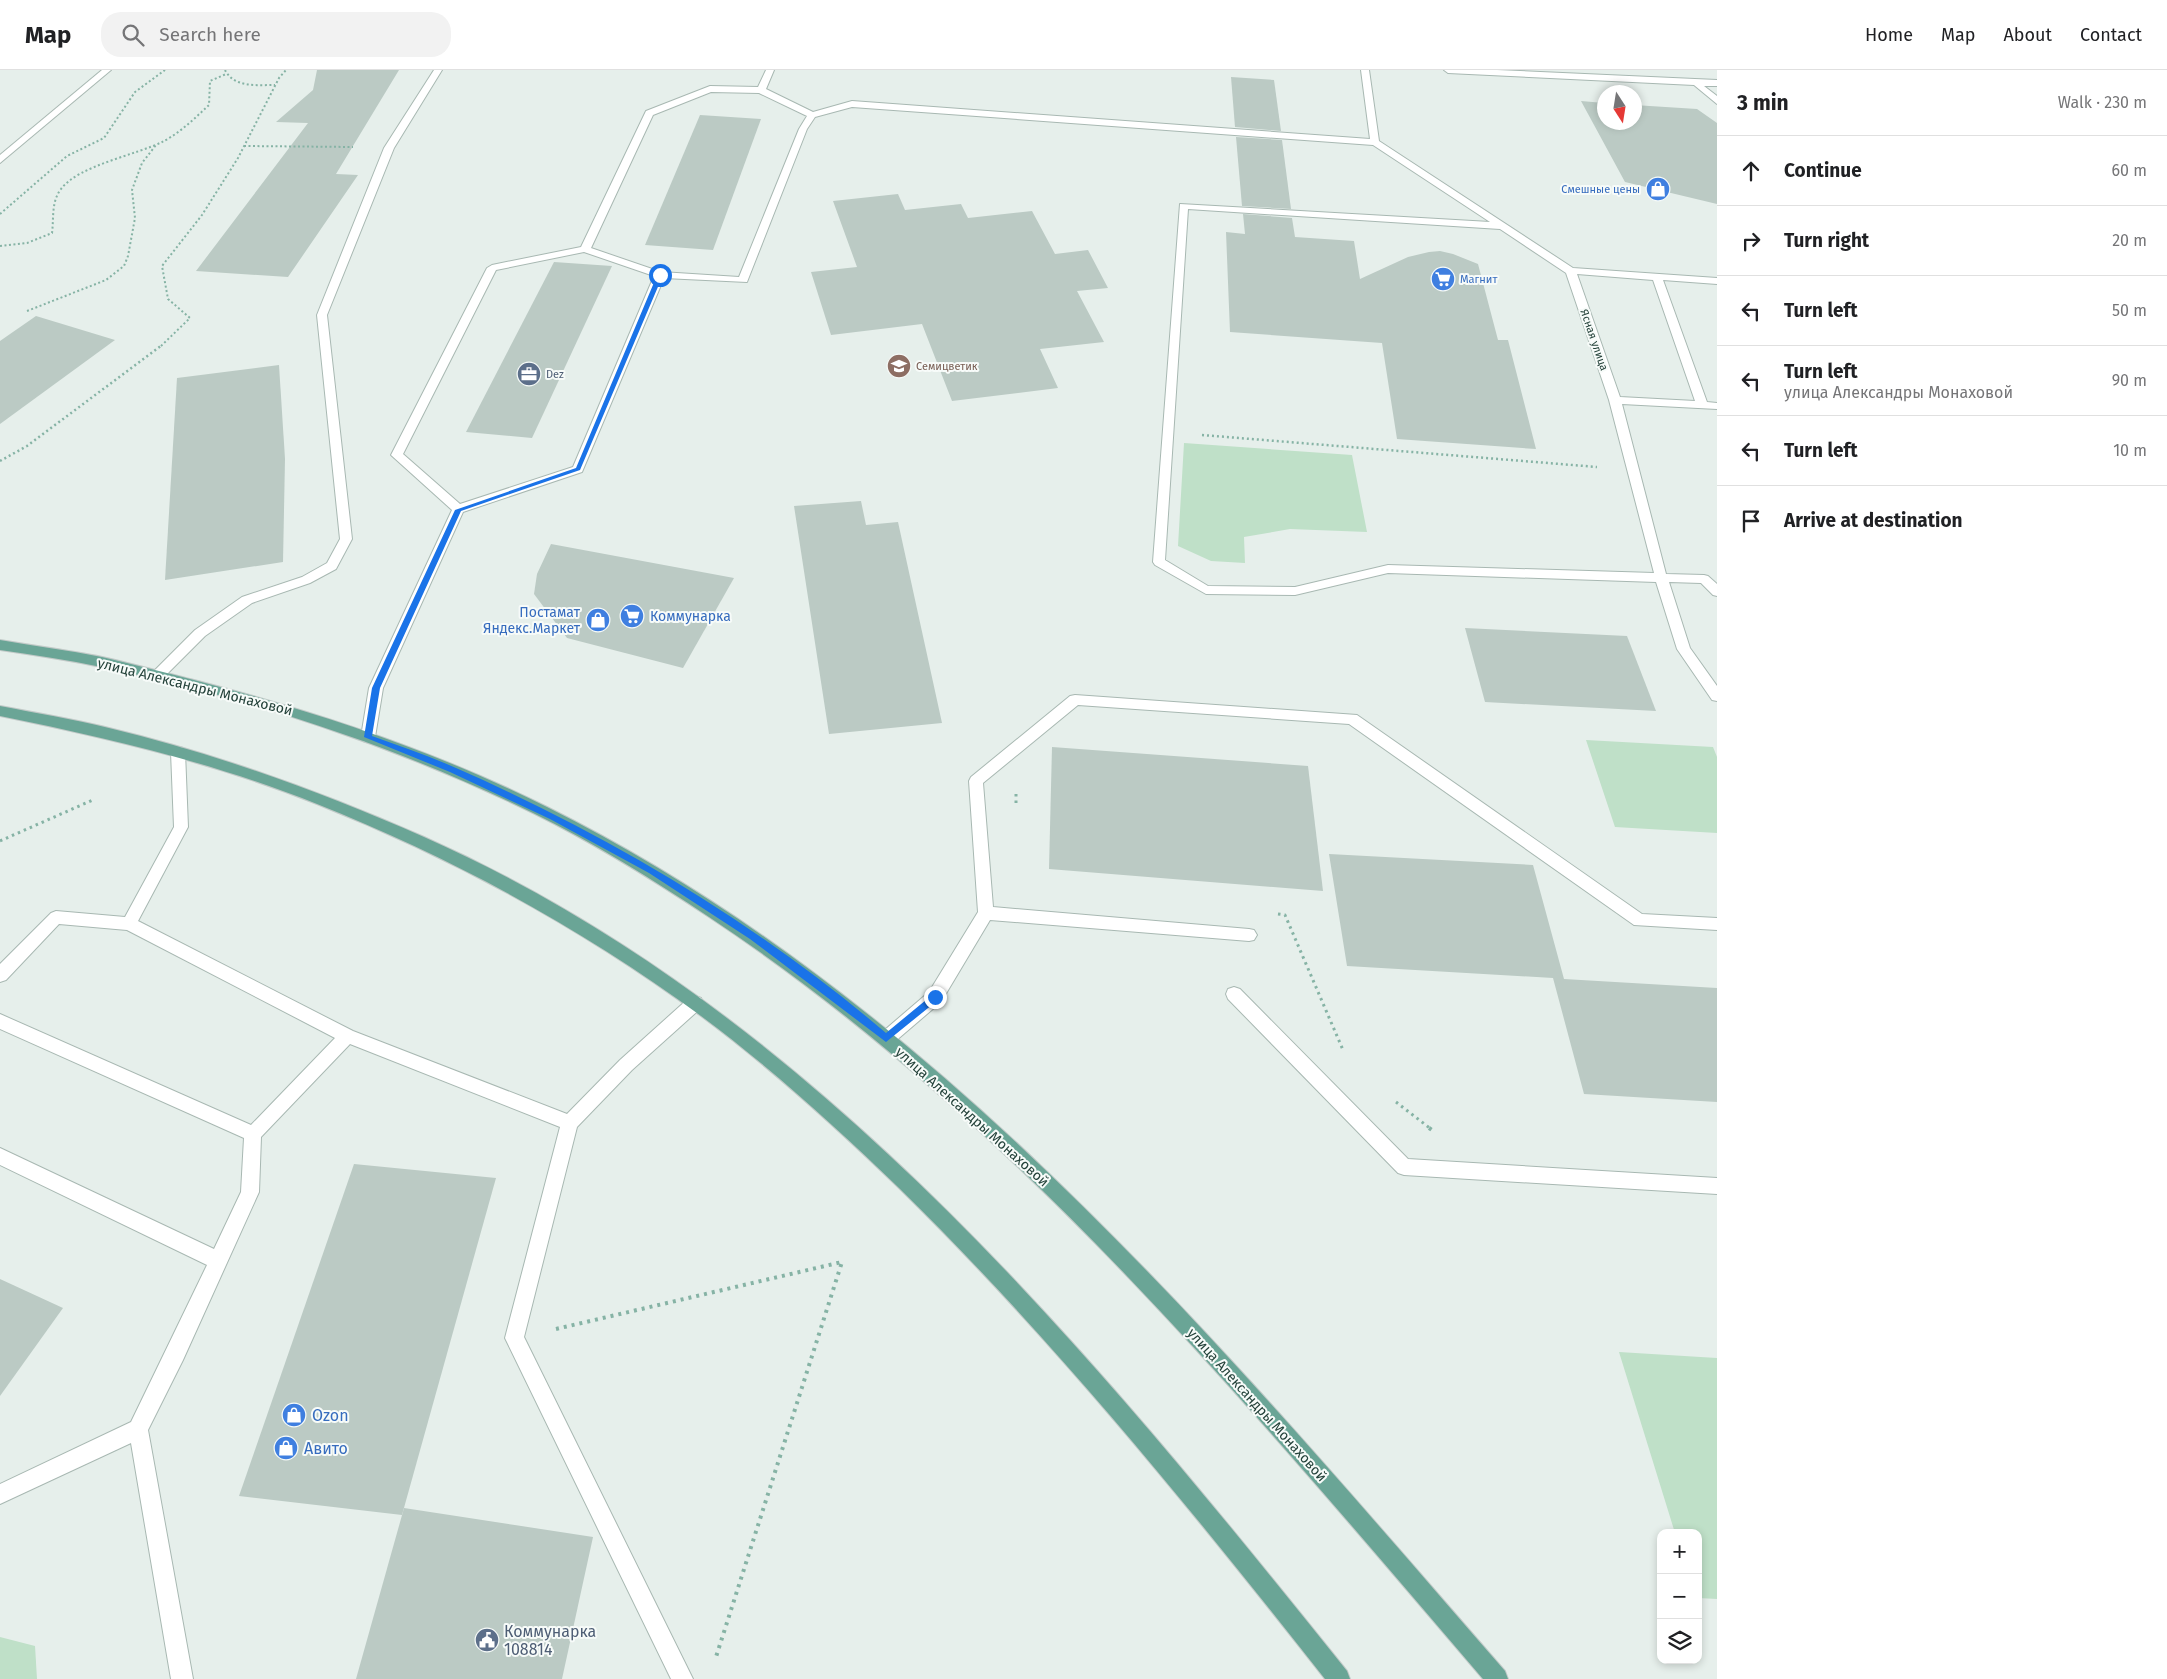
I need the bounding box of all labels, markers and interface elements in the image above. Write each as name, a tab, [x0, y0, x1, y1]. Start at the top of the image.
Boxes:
search box	[101, 12, 451, 57]
text: Map	[25, 21, 71, 49]
icon: search	[119, 21, 147, 49]
text: Search here	[159, 23, 261, 46]
text: Home	[1865, 24, 1913, 46]
text: Map	[1941, 24, 1975, 46]
text: About	[2003, 24, 2052, 46]
text: Contact	[2080, 24, 2142, 46]
north arrow	[1597, 85, 1642, 130]
text: 3 min	[1737, 90, 1789, 116]
text: Walk · 230 m	[2058, 93, 2147, 112]
icon: ahead	[1737, 157, 1765, 185]
text: Continue	[1784, 159, 1862, 182]
text: 60 m	[2112, 161, 2147, 180]
shop icon: Смешные цены	[1645, 176, 1671, 202]
place label: Смешные цены	[1561, 183, 1640, 196]
icon: right	[1737, 227, 1765, 255]
text: Turn right	[1784, 229, 1869, 252]
text: 20 m	[2112, 231, 2147, 250]
route start	[649, 264, 672, 287]
supermarket icon: Магнит	[1430, 266, 1456, 292]
place label: Магнит	[1460, 273, 1497, 286]
icon: left	[1737, 297, 1765, 325]
text: Turn left	[1784, 299, 1858, 322]
text: 50 m	[2112, 301, 2147, 320]
street label: Ясная улица	[1577, 308, 1611, 372]
school or university icon: Семицветик	[886, 353, 912, 379]
place label: Семицветик	[916, 360, 978, 373]
text: Turn left	[1784, 360, 1858, 383]
office icon: Dez	[516, 361, 542, 387]
icon: left	[1737, 367, 1765, 395]
place label: Dez	[546, 368, 564, 381]
text: 90 m	[2112, 371, 2147, 390]
text: улица Александры Монаховой	[1784, 383, 2013, 402]
icon: left	[1737, 437, 1765, 465]
text: Turn left	[1784, 439, 1858, 462]
text: 10 m	[2113, 441, 2147, 460]
icon: arrive	[1737, 507, 1765, 535]
text: Arrive at destination	[1784, 509, 1963, 532]
supermarket icon: Коммунарка	[619, 603, 645, 629]
place label: Постамат Яндекс.Маркет	[483, 604, 581, 637]
shop icon: Постамат Яндекс.Маркет	[585, 607, 611, 633]
place label: Коммунарка	[650, 608, 731, 625]
street label: улица Александры Монаховой	[96, 655, 294, 719]
route end	[924, 986, 947, 1009]
street label: улица Александры Монаховой	[892, 1044, 1052, 1190]
street label: улица Александры Монаховой	[1184, 1325, 1330, 1485]
shop icon: Ozon	[281, 1402, 307, 1428]
place label: Ozon	[312, 1406, 349, 1425]
shop icon: Авито	[273, 1435, 299, 1461]
place label: Авито	[304, 1439, 348, 1458]
map controls	[1657, 1529, 1702, 1664]
button: +	[1657, 1529, 1702, 1574]
button: −	[1657, 1574, 1702, 1619]
button: layers	[1657, 1619, 1702, 1664]
place label: Коммунарка 108814	[504, 1622, 596, 1659]
public building icon: Коммунарка 108814	[474, 1627, 500, 1653]

